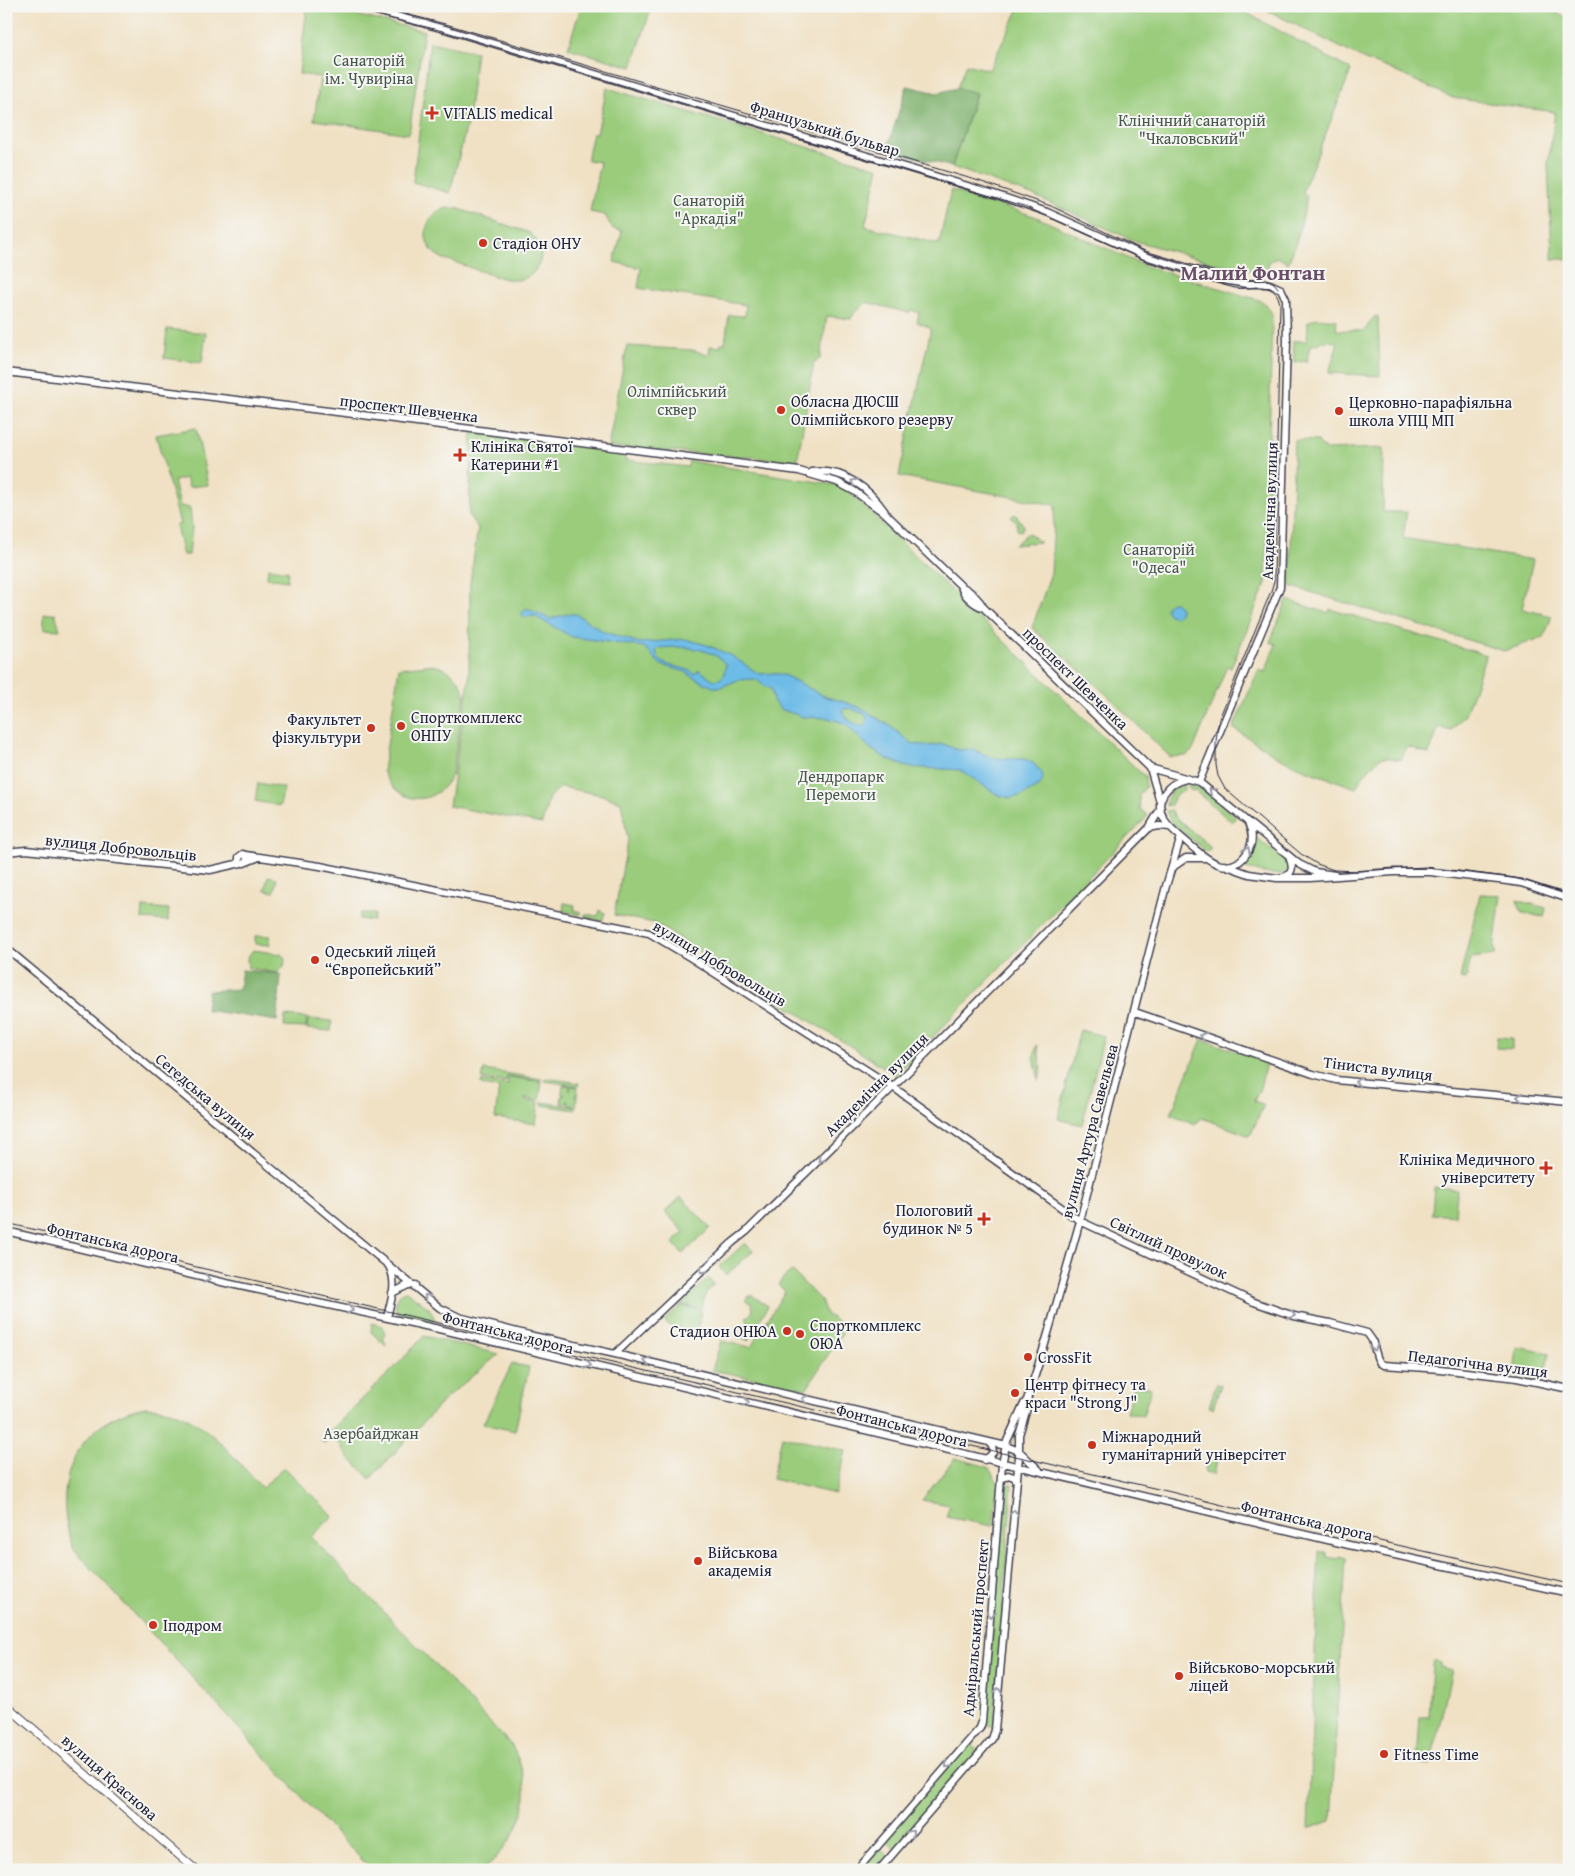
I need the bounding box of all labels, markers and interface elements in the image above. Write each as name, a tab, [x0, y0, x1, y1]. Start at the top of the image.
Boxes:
park label: Санаторій ім. Чувиріна	[325, 48, 414, 90]
street label: Французький бульвар	[747, 94, 903, 162]
place label: VITALIS medical	[443, 101, 553, 125]
marker: VITALIS medical	[425, 106, 439, 120]
park label: Клінічний санаторій "Чкаловський"	[1118, 108, 1266, 150]
park label: Санаторій "Аркадія"	[673, 188, 745, 230]
place label: Стадіон ОНУ	[493, 231, 582, 255]
marker: Стадіон ОНУ	[477, 237, 489, 249]
district label: Малий Фонтан	[1181, 257, 1326, 288]
park label: Олімпійський сквер	[627, 379, 727, 421]
street label: проспект Шевченка	[339, 388, 480, 428]
place label: Обласна ДЮСШ Олімпійського резерву	[791, 389, 953, 431]
place label: Церковно-парафіяльна школа УПЦ МП	[1349, 390, 1513, 432]
marker: Обласна ДЮСШ Олімпійського резерву	[775, 404, 787, 416]
marker: Церковно-парафіяльна школа УПЦ МП	[1333, 405, 1345, 417]
place label: Клініка Святої Катерини #1	[471, 434, 573, 476]
street label: Академічна вулиця	[1255, 441, 1283, 581]
marker: Клініка Святої Катерини #1	[453, 448, 467, 462]
one-way arrow	[850, 479, 859, 489]
park label: Санаторій "Одеса"	[1123, 537, 1195, 579]
street label: проспект Шевченка	[1018, 621, 1135, 735]
place label: Спорткомплекс ОНПУ	[411, 705, 522, 747]
place label: Факультет фізкультури	[272, 707, 361, 749]
marker: Спорткомплекс ОНПУ	[395, 720, 407, 732]
marker: Факультет фізкультури	[365, 722, 377, 734]
park label: Дендропарк Перемоги	[797, 764, 885, 806]
one-way arrow	[1208, 788, 1217, 797]
street label: вулиця Добровольців	[44, 827, 198, 867]
one-way arrow	[1241, 846, 1251, 855]
street label: вулиця Добровольців	[649, 914, 792, 1013]
place label: Одеський ліцей “Європейський”	[325, 939, 441, 981]
marker: Одеський ліцей “Європейський”	[309, 954, 321, 966]
street label: Академічна вулиця	[819, 1027, 933, 1141]
one-way arrow	[1200, 1032, 1208, 1042]
street label: вулиця Артура Савельєва	[1054, 1041, 1124, 1221]
street label: Сегедська вулиця	[150, 1047, 262, 1145]
street label: Тіниста вулиця	[1322, 1049, 1434, 1087]
one-way arrow	[1354, 1077, 1362, 1088]
one-way arrow	[1516, 1092, 1524, 1103]
place label: Клініка Медичного університету	[1399, 1147, 1535, 1189]
one-way arrow	[817, 1153, 826, 1162]
marker: Клініка Медичного університету	[1539, 1161, 1553, 1175]
place label: Пологовий будинок № 5	[883, 1198, 973, 1240]
street label: Світлий провулок	[1106, 1209, 1232, 1285]
marker: Пологовий будинок № 5	[977, 1212, 991, 1226]
street label: Фонтанська дорога	[45, 1215, 182, 1269]
one-way arrow	[699, 1264, 708, 1273]
one-way arrow	[202, 1273, 211, 1284]
one-way arrow	[424, 1294, 433, 1303]
one-way arrow	[345, 1304, 354, 1314]
street label: Фонтанська дорога	[440, 1304, 577, 1360]
one-way arrow	[1288, 1309, 1297, 1320]
place label: Спорткомплекс ОЮА	[810, 1313, 921, 1355]
place label: Стадион ОНЮА	[670, 1319, 777, 1343]
marker: Стадион ОНЮА	[781, 1325, 793, 1337]
marker: Спорткомплекс ОЮА	[794, 1328, 806, 1340]
one-way arrow	[1368, 1343, 1378, 1352]
street label: Педагогічна вулиця	[1407, 1343, 1549, 1383]
place label: CrossFit	[1038, 1345, 1092, 1369]
marker: CrossFit	[1022, 1351, 1034, 1363]
one-way arrow	[642, 1356, 651, 1367]
one-way arrow	[583, 1359, 592, 1370]
place label: Центр фітнесу та краси "Strong J"	[1025, 1372, 1146, 1414]
marker: Центр фітнесу та краси "Strong J"	[1009, 1387, 1021, 1399]
one-way arrow	[800, 1394, 809, 1405]
one-way arrow	[741, 1396, 750, 1407]
street label: Фонтанська дорога	[834, 1397, 971, 1453]
park label: Азербайджан	[323, 1421, 419, 1445]
place label: Міжнародний гуманітарний універсітет	[1102, 1424, 1286, 1466]
marker: Міжнародний гуманітарний універсітет	[1086, 1439, 1098, 1451]
street label: Фонтанська дорога	[1239, 1493, 1376, 1547]
one-way arrow	[1008, 1509, 1019, 1517]
street label: Адміральський проспект	[955, 1538, 995, 1718]
place label: Військова академія	[708, 1540, 778, 1582]
marker: Військова академія	[692, 1555, 704, 1567]
one-way arrow	[986, 1611, 997, 1619]
place label: Іподром	[163, 1613, 222, 1637]
marker: Іподром	[147, 1619, 159, 1631]
place label: Військово-морський ліцей	[1189, 1655, 1335, 1697]
marker: Військово-морський ліцей	[1173, 1670, 1185, 1682]
one-way arrow	[993, 1687, 1004, 1695]
street label: вулиця Краснова	[56, 1728, 164, 1826]
place label: Fitness Time	[1394, 1742, 1479, 1766]
marker: Fitness Time	[1378, 1748, 1390, 1760]
one-way arrow	[945, 1760, 954, 1769]
one-way arrow	[905, 1830, 913, 1839]

